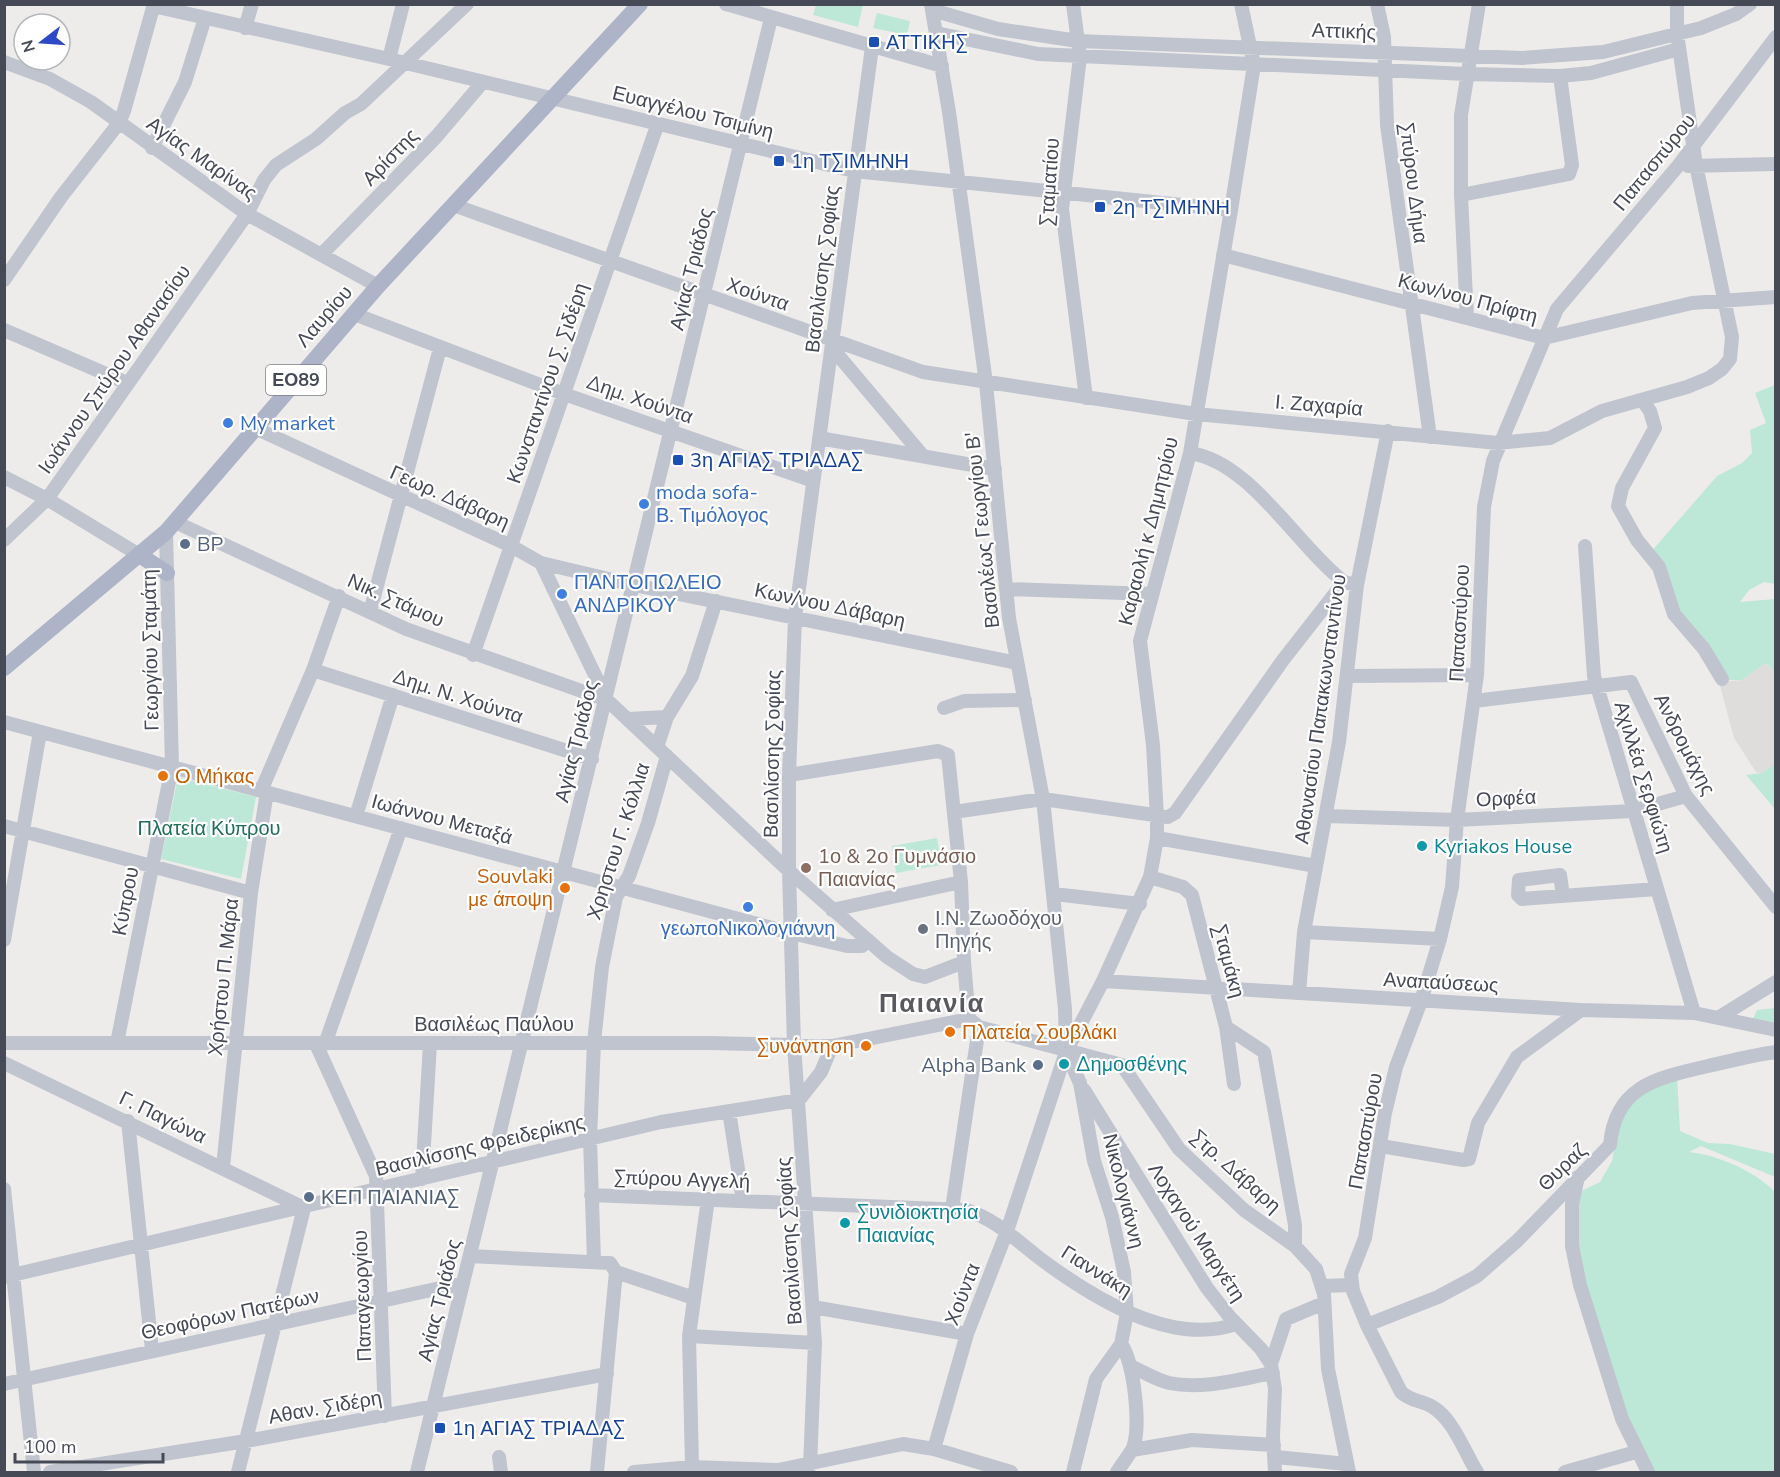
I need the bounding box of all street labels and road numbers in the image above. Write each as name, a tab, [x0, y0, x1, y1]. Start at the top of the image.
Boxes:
street label: Αττικής	[1311, 17, 1377, 46]
street label: Ευαγγέλου Τσιμίνη	[609, 79, 776, 146]
street label: Παπασπύρου	[1607, 108, 1702, 217]
street label: Αγίας Μαρίνας	[141, 110, 263, 207]
street label: Σπύρου Δήμα	[1393, 121, 1434, 245]
street label: Αρίστης	[356, 122, 425, 192]
street label: Σταματίου	[1033, 137, 1066, 227]
street label: Βασιλίσσης Σοφίας	[799, 183, 846, 354]
street label: Αγίας Τριάδος	[663, 205, 720, 333]
street label: Ιωάννου Σπύρου Αθανασίου	[32, 259, 197, 479]
street label: Κων/νου Πρίφτη	[1395, 267, 1541, 330]
street label: Χούντα	[723, 271, 793, 318]
street label: Κωνσταντίνου Σ. Σιδέρη	[500, 279, 595, 487]
street label: Λαυρίου	[290, 280, 359, 353]
road number: ΕΟ89	[266, 365, 326, 395]
street label: Δημ. Χούντα	[583, 369, 697, 430]
street label: Ι. Ζαχαρία	[1274, 388, 1364, 423]
street label: Βασιλέως Γεωργίου Β'	[959, 430, 1006, 629]
street label: Καραολή κ Δημητρίου	[1112, 434, 1185, 628]
street label: Γεωρ. Δάβαρη	[386, 459, 514, 536]
street label: Παπασπύρου	[1443, 564, 1476, 683]
street label: Νικ. Στάμου	[343, 567, 448, 634]
street label: Γεωργίου Σταμάτη	[136, 569, 165, 731]
street label: Αθανασίου Παπακωνσταντίνου	[1288, 572, 1353, 846]
street label: Κων/νου Δάβαρη	[752, 576, 908, 635]
street label: Δημ. Ν. Χούντα	[389, 663, 526, 730]
street label: Βασιλίσσης Σοφίας	[758, 669, 787, 838]
street label: Αγίας Τριάδος	[548, 677, 605, 805]
street label: Ανδρομάχης	[1647, 689, 1722, 800]
street label: Αχιλλέα Σερφιώτη	[1608, 698, 1679, 856]
street label: Χρηστου Γ. Κόλλια	[580, 759, 657, 923]
street label: Ορφέα	[1475, 783, 1537, 814]
street label: Ιωάννου Μεταξά	[369, 788, 515, 851]
street label: Κύπρου	[106, 864, 145, 938]
street label: Χρήστου Π. Μάρα	[202, 897, 245, 1057]
street label: Σταμάκη	[1206, 921, 1251, 1001]
street label: Αναπαύσεως	[1383, 966, 1500, 999]
street label: Βασιλέως Παύλου	[414, 1011, 574, 1038]
street label: Παπασπύρου	[1342, 1071, 1389, 1191]
street label: Γ. Παγώνα	[115, 1085, 211, 1150]
street label: Βασιλίσσης Φρειδερίκης	[373, 1108, 588, 1183]
street label: Στρ. Δάβαρη	[1185, 1124, 1287, 1219]
street label: Νικολογιάννη	[1096, 1131, 1151, 1251]
street label: Θυραζ	[1532, 1137, 1593, 1197]
street label: Βασιλίσσης Σοφίας	[770, 1156, 809, 1326]
street label: Λοχαγού Μαργέτη	[1142, 1158, 1252, 1307]
street label: Σπύρου Αγγελή	[613, 1164, 751, 1195]
street label: Παπαγεωργίου	[347, 1230, 378, 1362]
street label: Αγίας Τριάδος	[411, 1236, 468, 1364]
street label: Γιαννάκη	[1056, 1239, 1137, 1304]
street label: Χούντα	[938, 1259, 987, 1329]
street label: Θεοφόρων Πατέρων	[138, 1282, 322, 1347]
street label: Αθαν. Σιδέρη	[266, 1384, 384, 1431]

